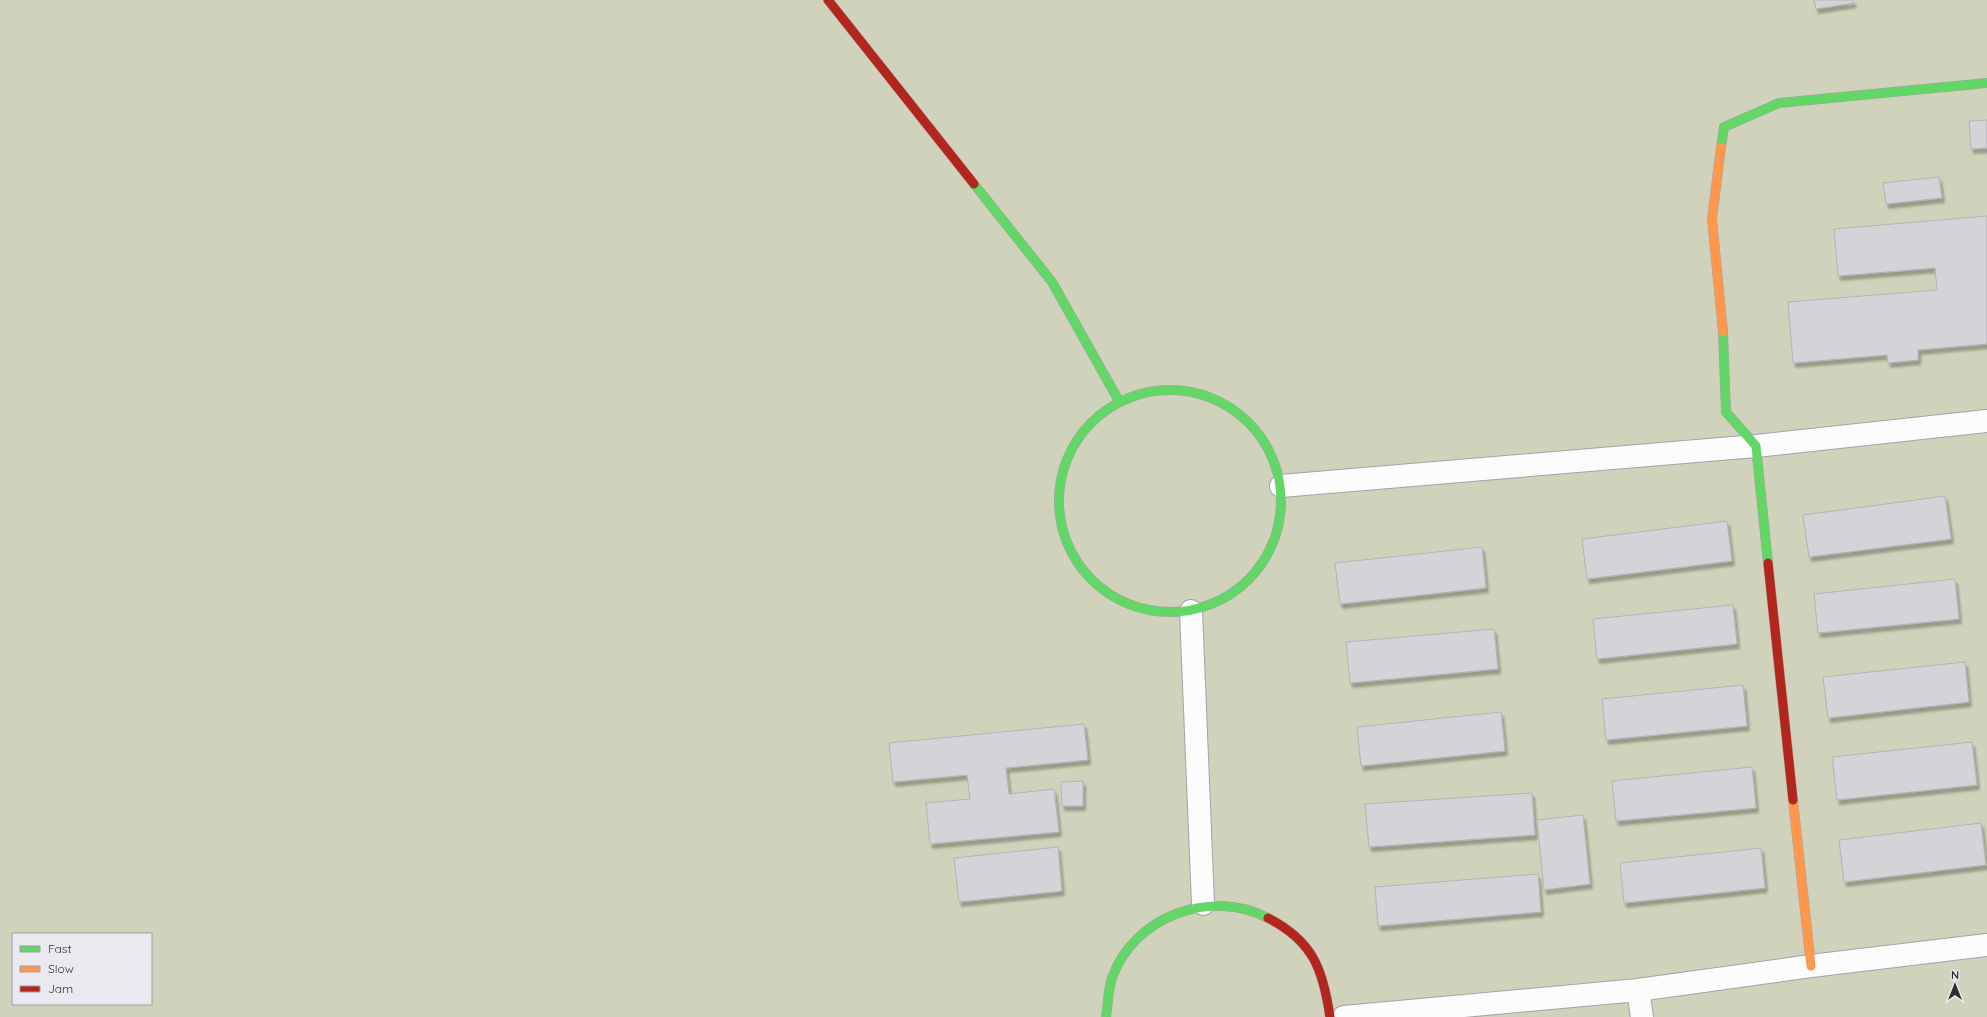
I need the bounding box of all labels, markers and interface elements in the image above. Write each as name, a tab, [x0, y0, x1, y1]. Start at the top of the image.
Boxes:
legend	[12, 933, 152, 1005]
text: Fast	[48, 941, 72, 956]
text: Slow	[48, 961, 74, 976]
north arrow	[1935, 965, 1975, 1005]
text: N	[1951, 968, 1959, 982]
text: Jam	[48, 981, 73, 996]

